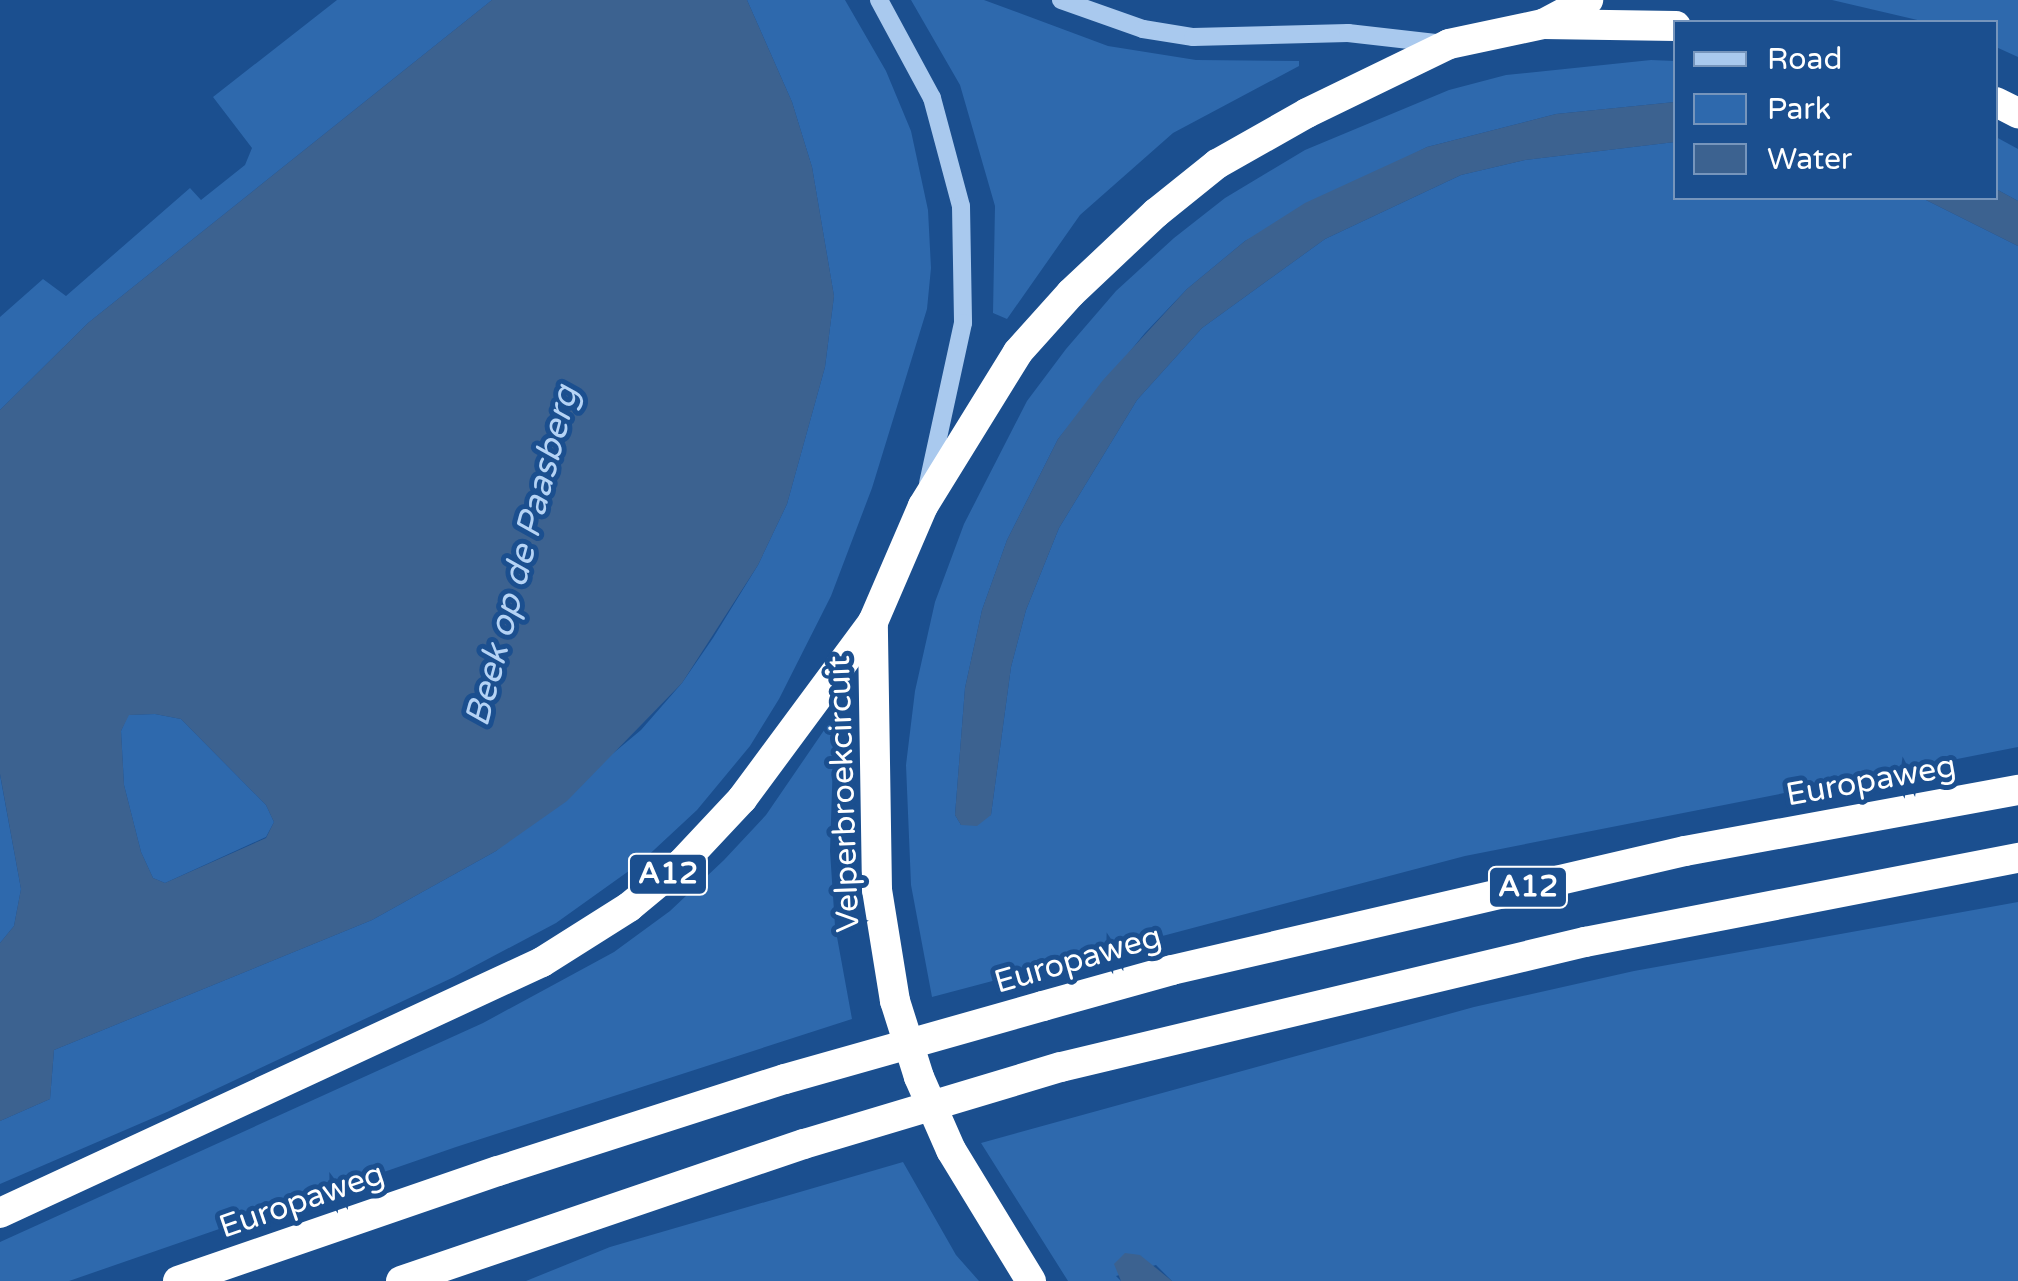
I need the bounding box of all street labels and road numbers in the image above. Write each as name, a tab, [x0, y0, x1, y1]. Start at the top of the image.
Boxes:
street label: Velperbroekcircuit	[820, 655, 868, 933]
street label: Europaweg	[1783, 747, 1959, 815]
road number: A12	[626, 849, 710, 899]
road number: A12	[1486, 862, 1570, 912]
street label: Europaweg	[990, 918, 1166, 1002]
street label: Europaweg	[214, 1155, 390, 1247]

